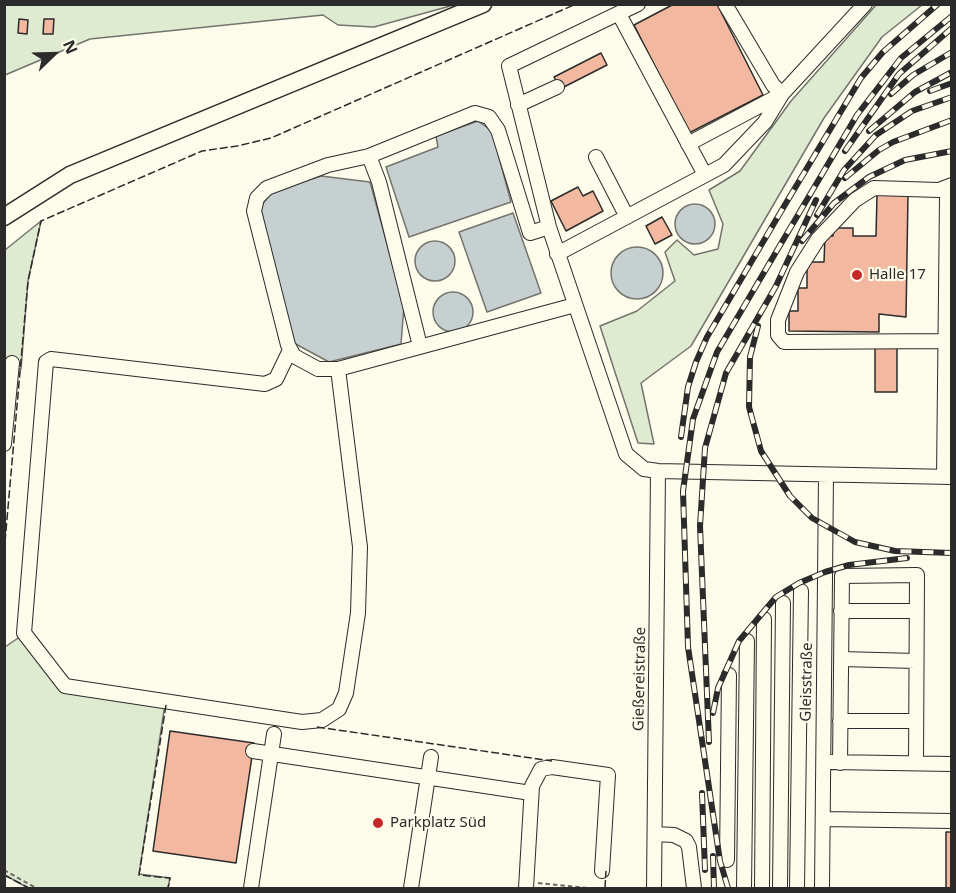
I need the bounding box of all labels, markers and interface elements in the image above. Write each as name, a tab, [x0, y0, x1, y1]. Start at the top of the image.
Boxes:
north arrow	[24, 24, 84, 84]
text: N	[58, 37, 83, 57]
place label: Halle 17	[869, 266, 926, 284]
marker: Halle 17	[850, 268, 864, 282]
street label: Gießereistraße	[630, 627, 650, 731]
street label: Gleisstraße	[797, 642, 817, 722]
place label: Parkplatz Süd	[390, 814, 486, 832]
marker: Parkplatz Süd	[371, 816, 385, 830]

